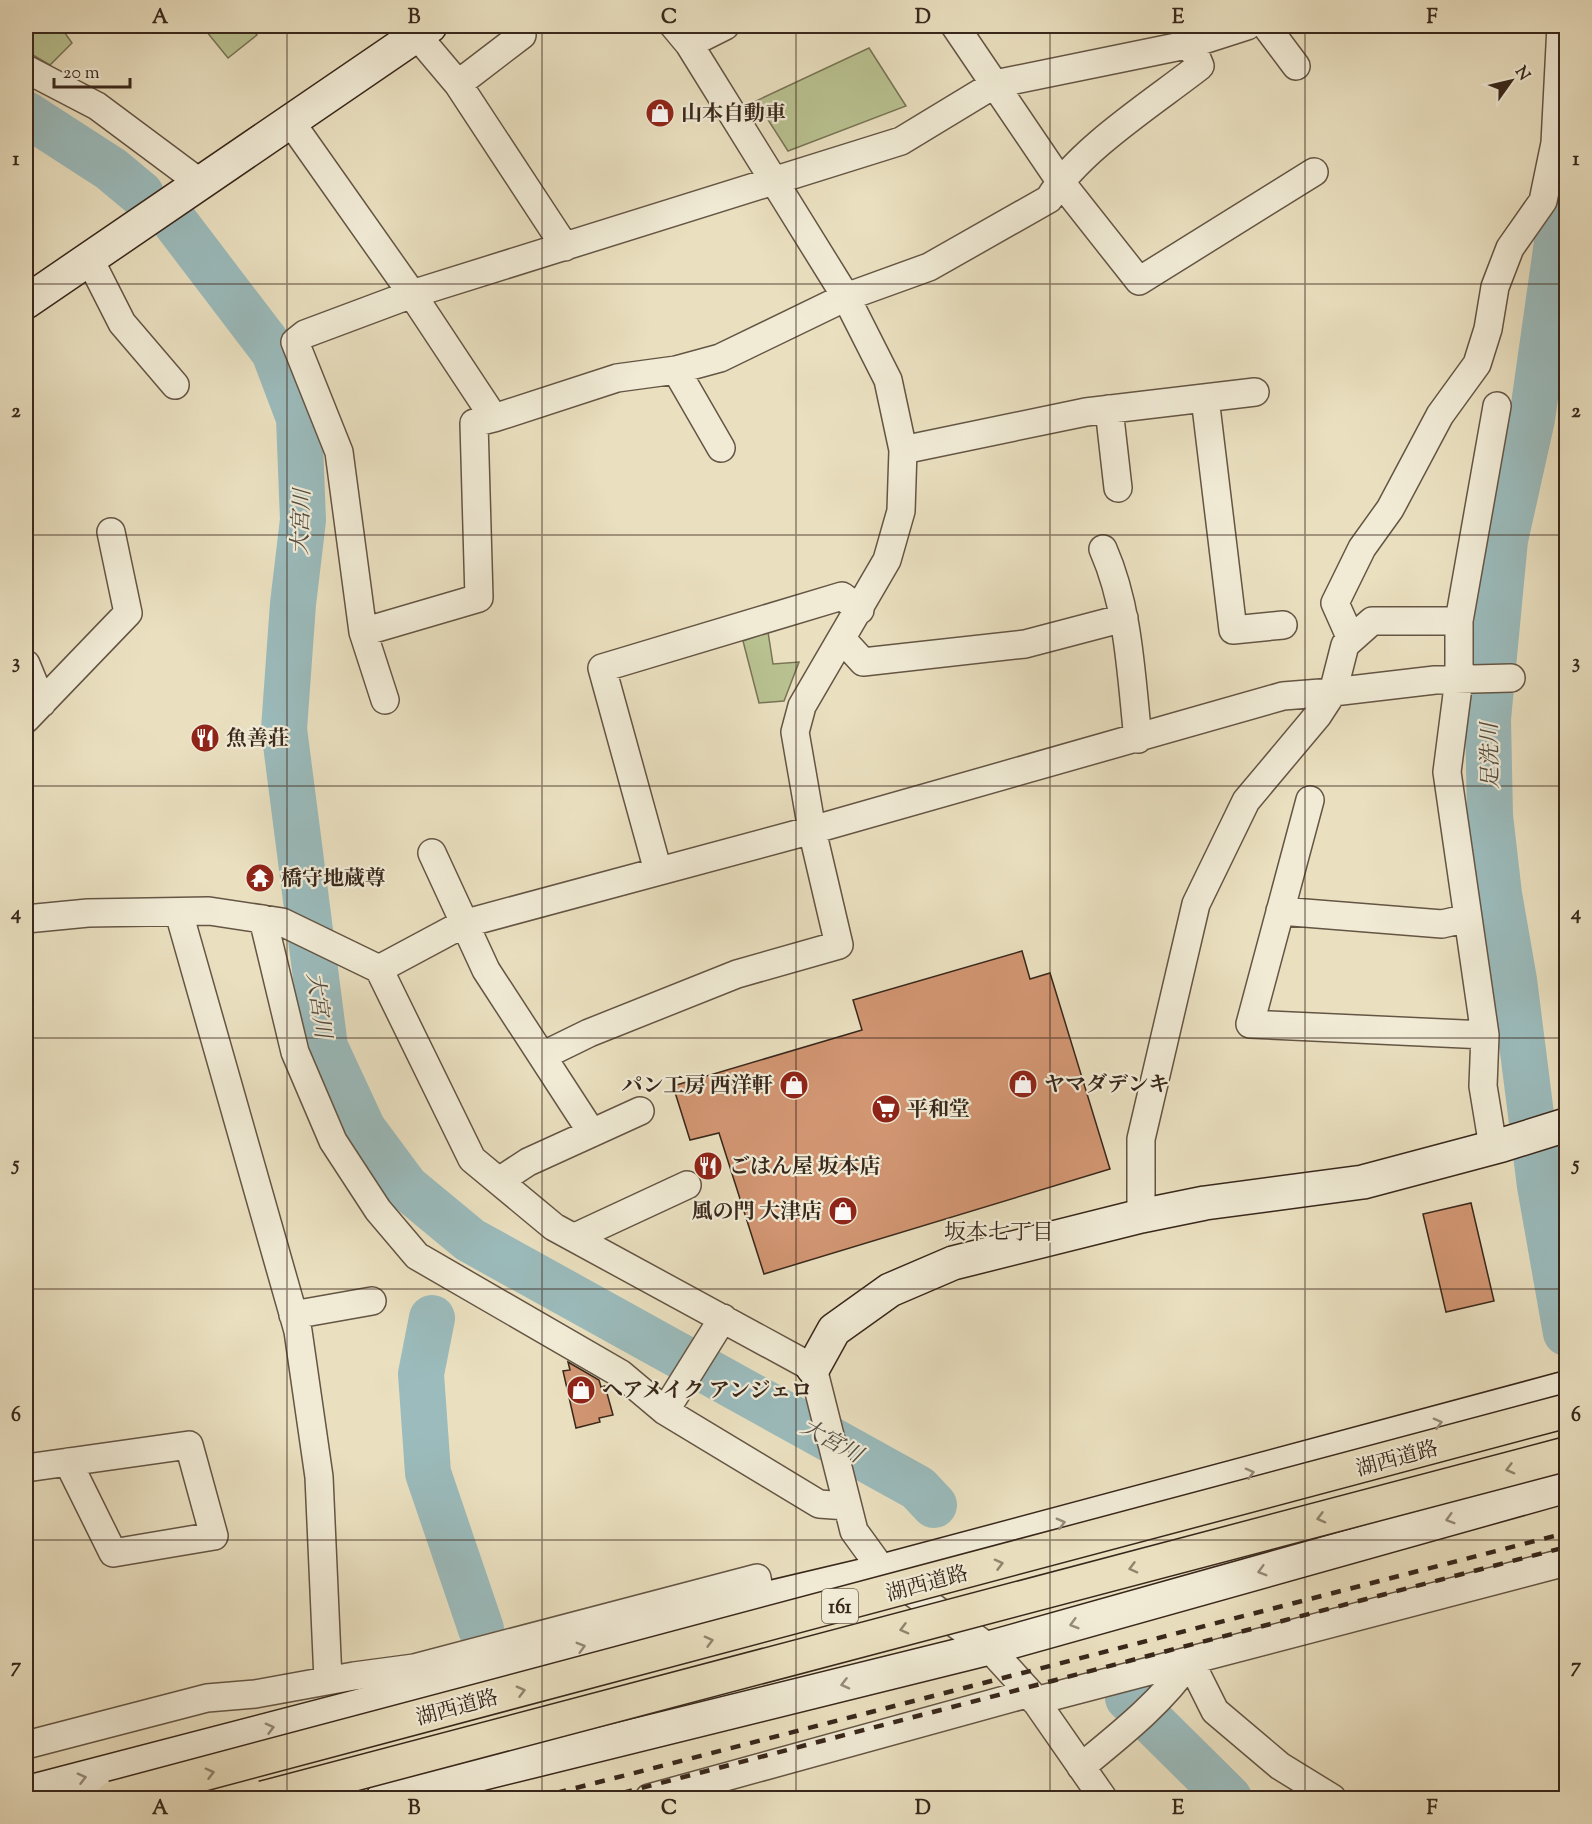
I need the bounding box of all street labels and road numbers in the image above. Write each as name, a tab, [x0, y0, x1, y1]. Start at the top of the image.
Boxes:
street label: 湖西道路	[1353, 1435, 1442, 1485]
street label: 湖西道路	[883, 1560, 972, 1610]
road number: 161	[822, 1589, 858, 1623]
street label: 湖西道路	[413, 1684, 502, 1734]

